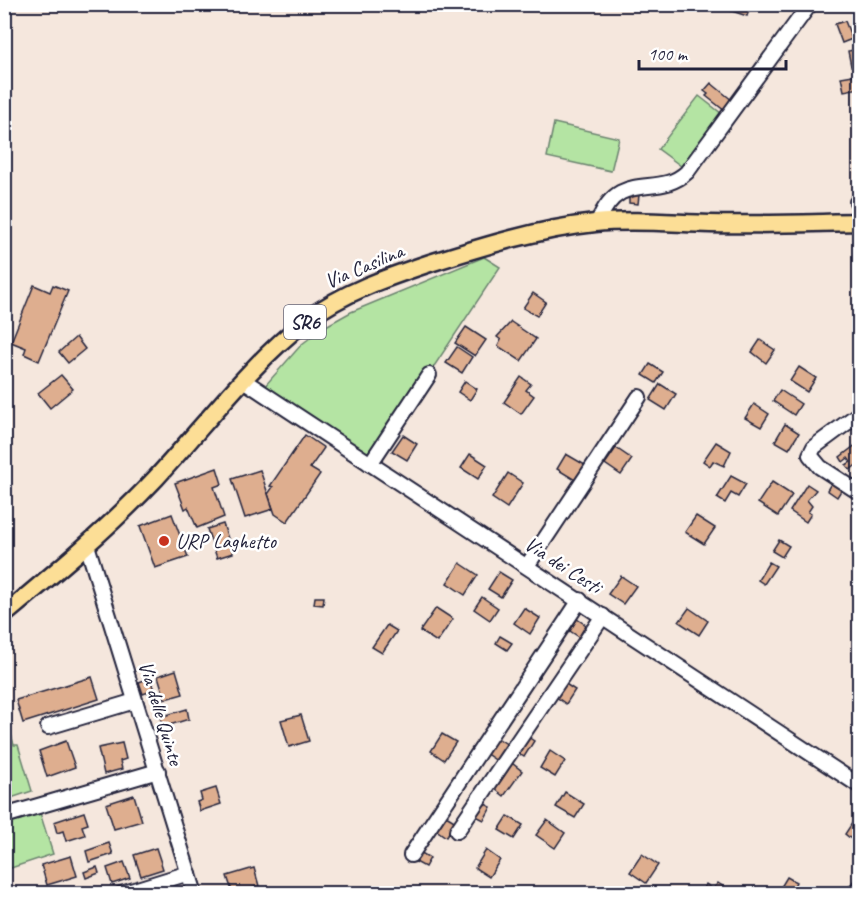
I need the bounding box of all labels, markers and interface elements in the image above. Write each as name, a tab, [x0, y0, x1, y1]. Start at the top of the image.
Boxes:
scale bar	[639, 33, 786, 71]
text: 100 m	[648, 43, 689, 65]
street label: Via Casilina	[321, 237, 410, 294]
road number: SR6	[284, 305, 326, 339]
place label: URP Laghetto	[176, 528, 277, 554]
street label: Via dei Cesti	[520, 531, 609, 601]
marker: URP Laghetto	[157, 534, 171, 548]
street label: Via delle Quinte	[133, 658, 190, 770]

